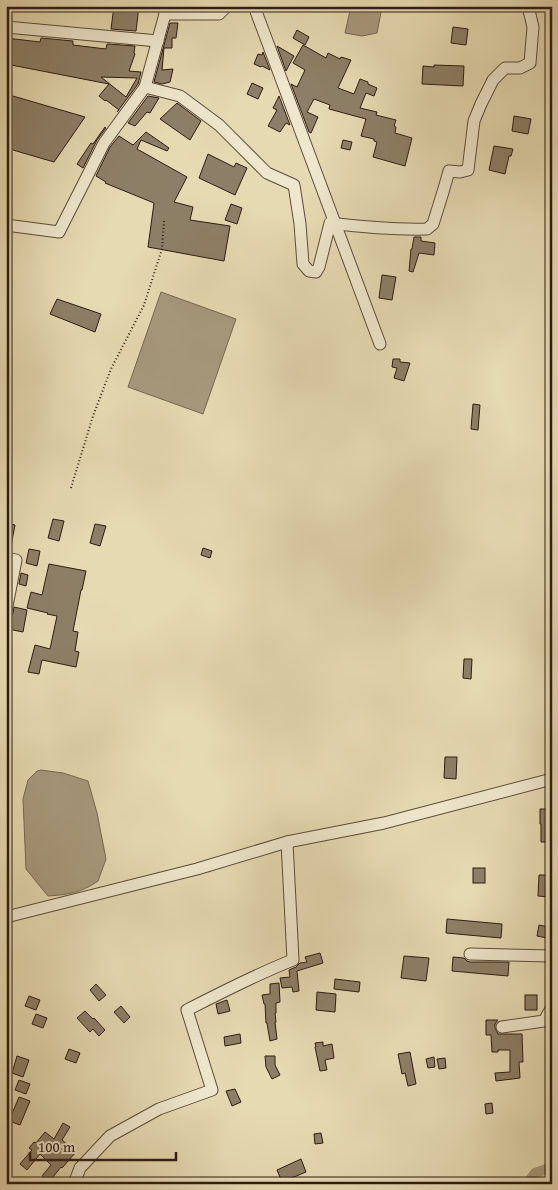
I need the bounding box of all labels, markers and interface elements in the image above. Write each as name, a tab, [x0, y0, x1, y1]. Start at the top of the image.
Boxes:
scale bar	[30, 1130, 176, 1162]
text: 100 m	[38, 1136, 76, 1157]

